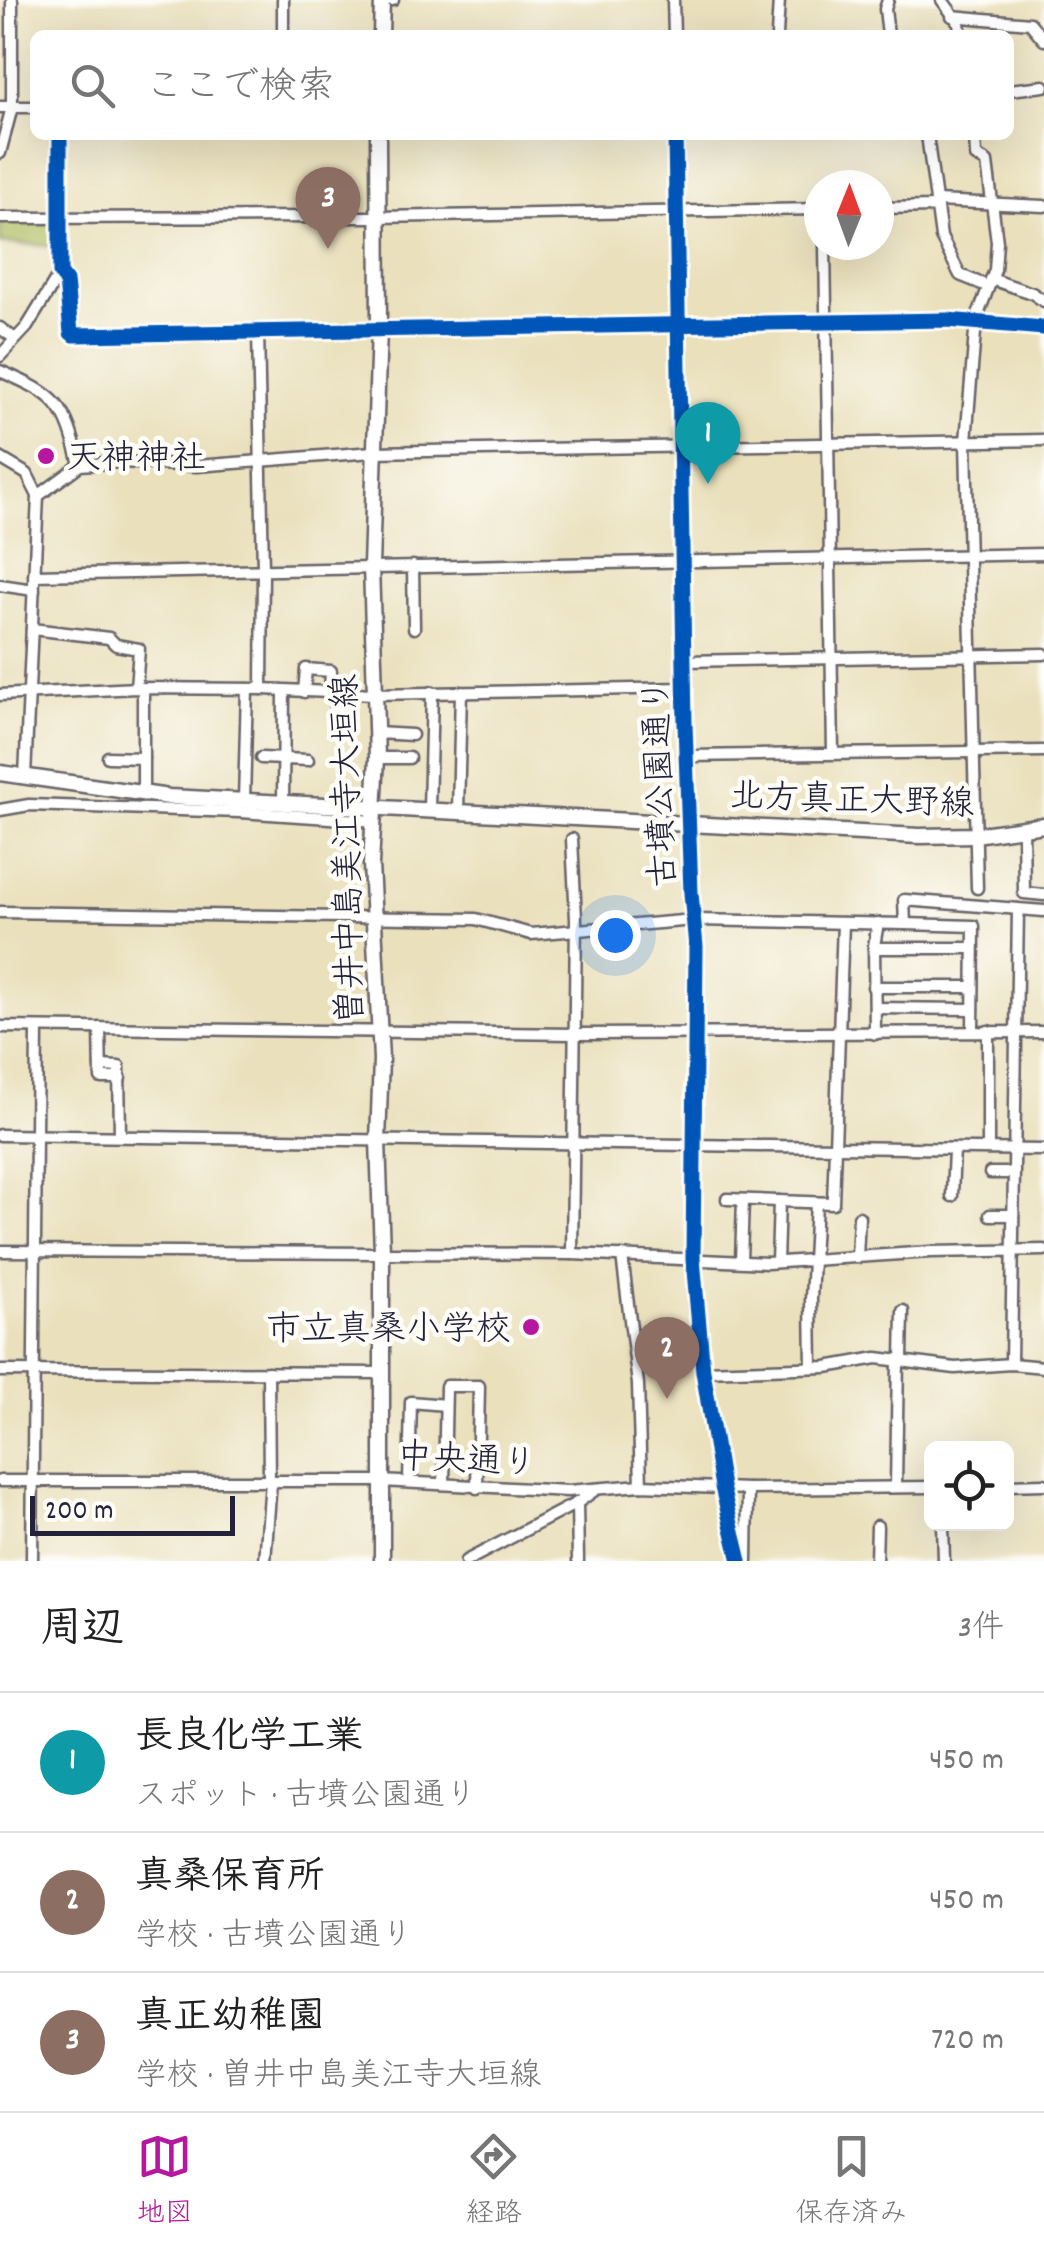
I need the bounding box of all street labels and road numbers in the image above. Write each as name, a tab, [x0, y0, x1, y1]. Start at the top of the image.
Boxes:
street label: 曽井中島美江寺大垣線	[323, 673, 379, 1024]
street label: 古墳公園通り	[634, 677, 692, 889]
street label: 北方真正大野線	[729, 774, 975, 832]
street label: 中央通り	[396, 1434, 538, 1492]

